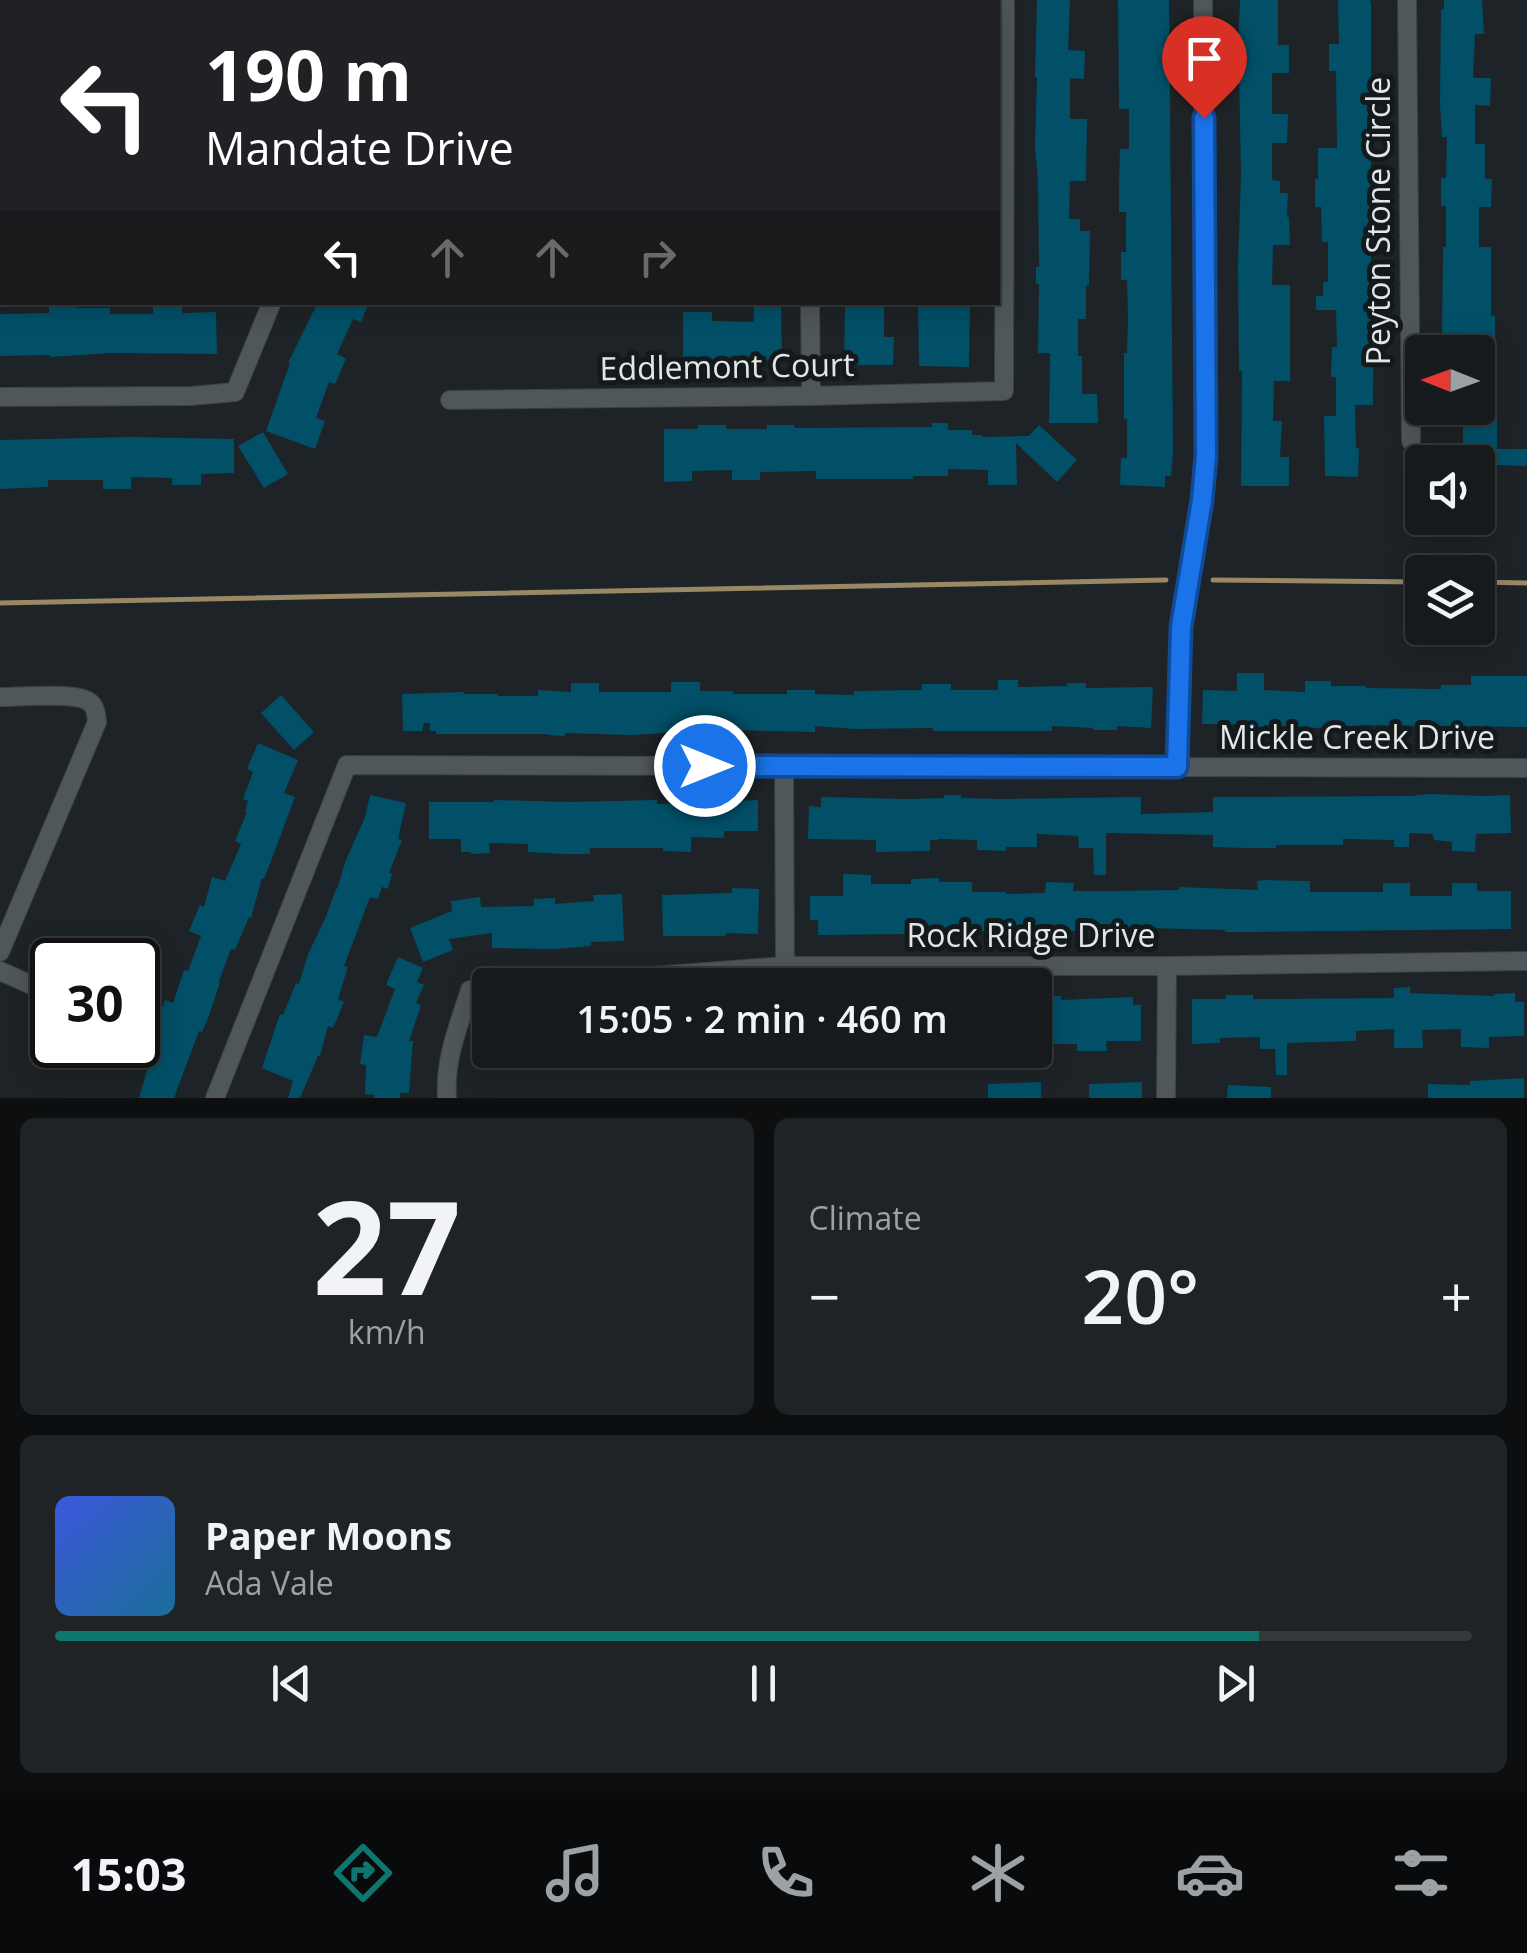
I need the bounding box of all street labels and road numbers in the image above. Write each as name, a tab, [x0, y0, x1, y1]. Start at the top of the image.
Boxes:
street label: Peyton Stone Circle	[1356, 77, 1399, 365]
street label: Eddlemont Court	[599, 342, 855, 389]
street label: Mickle Creek Drive	[1219, 715, 1495, 758]
street label: Rock Ridge Drive	[907, 913, 1155, 956]

